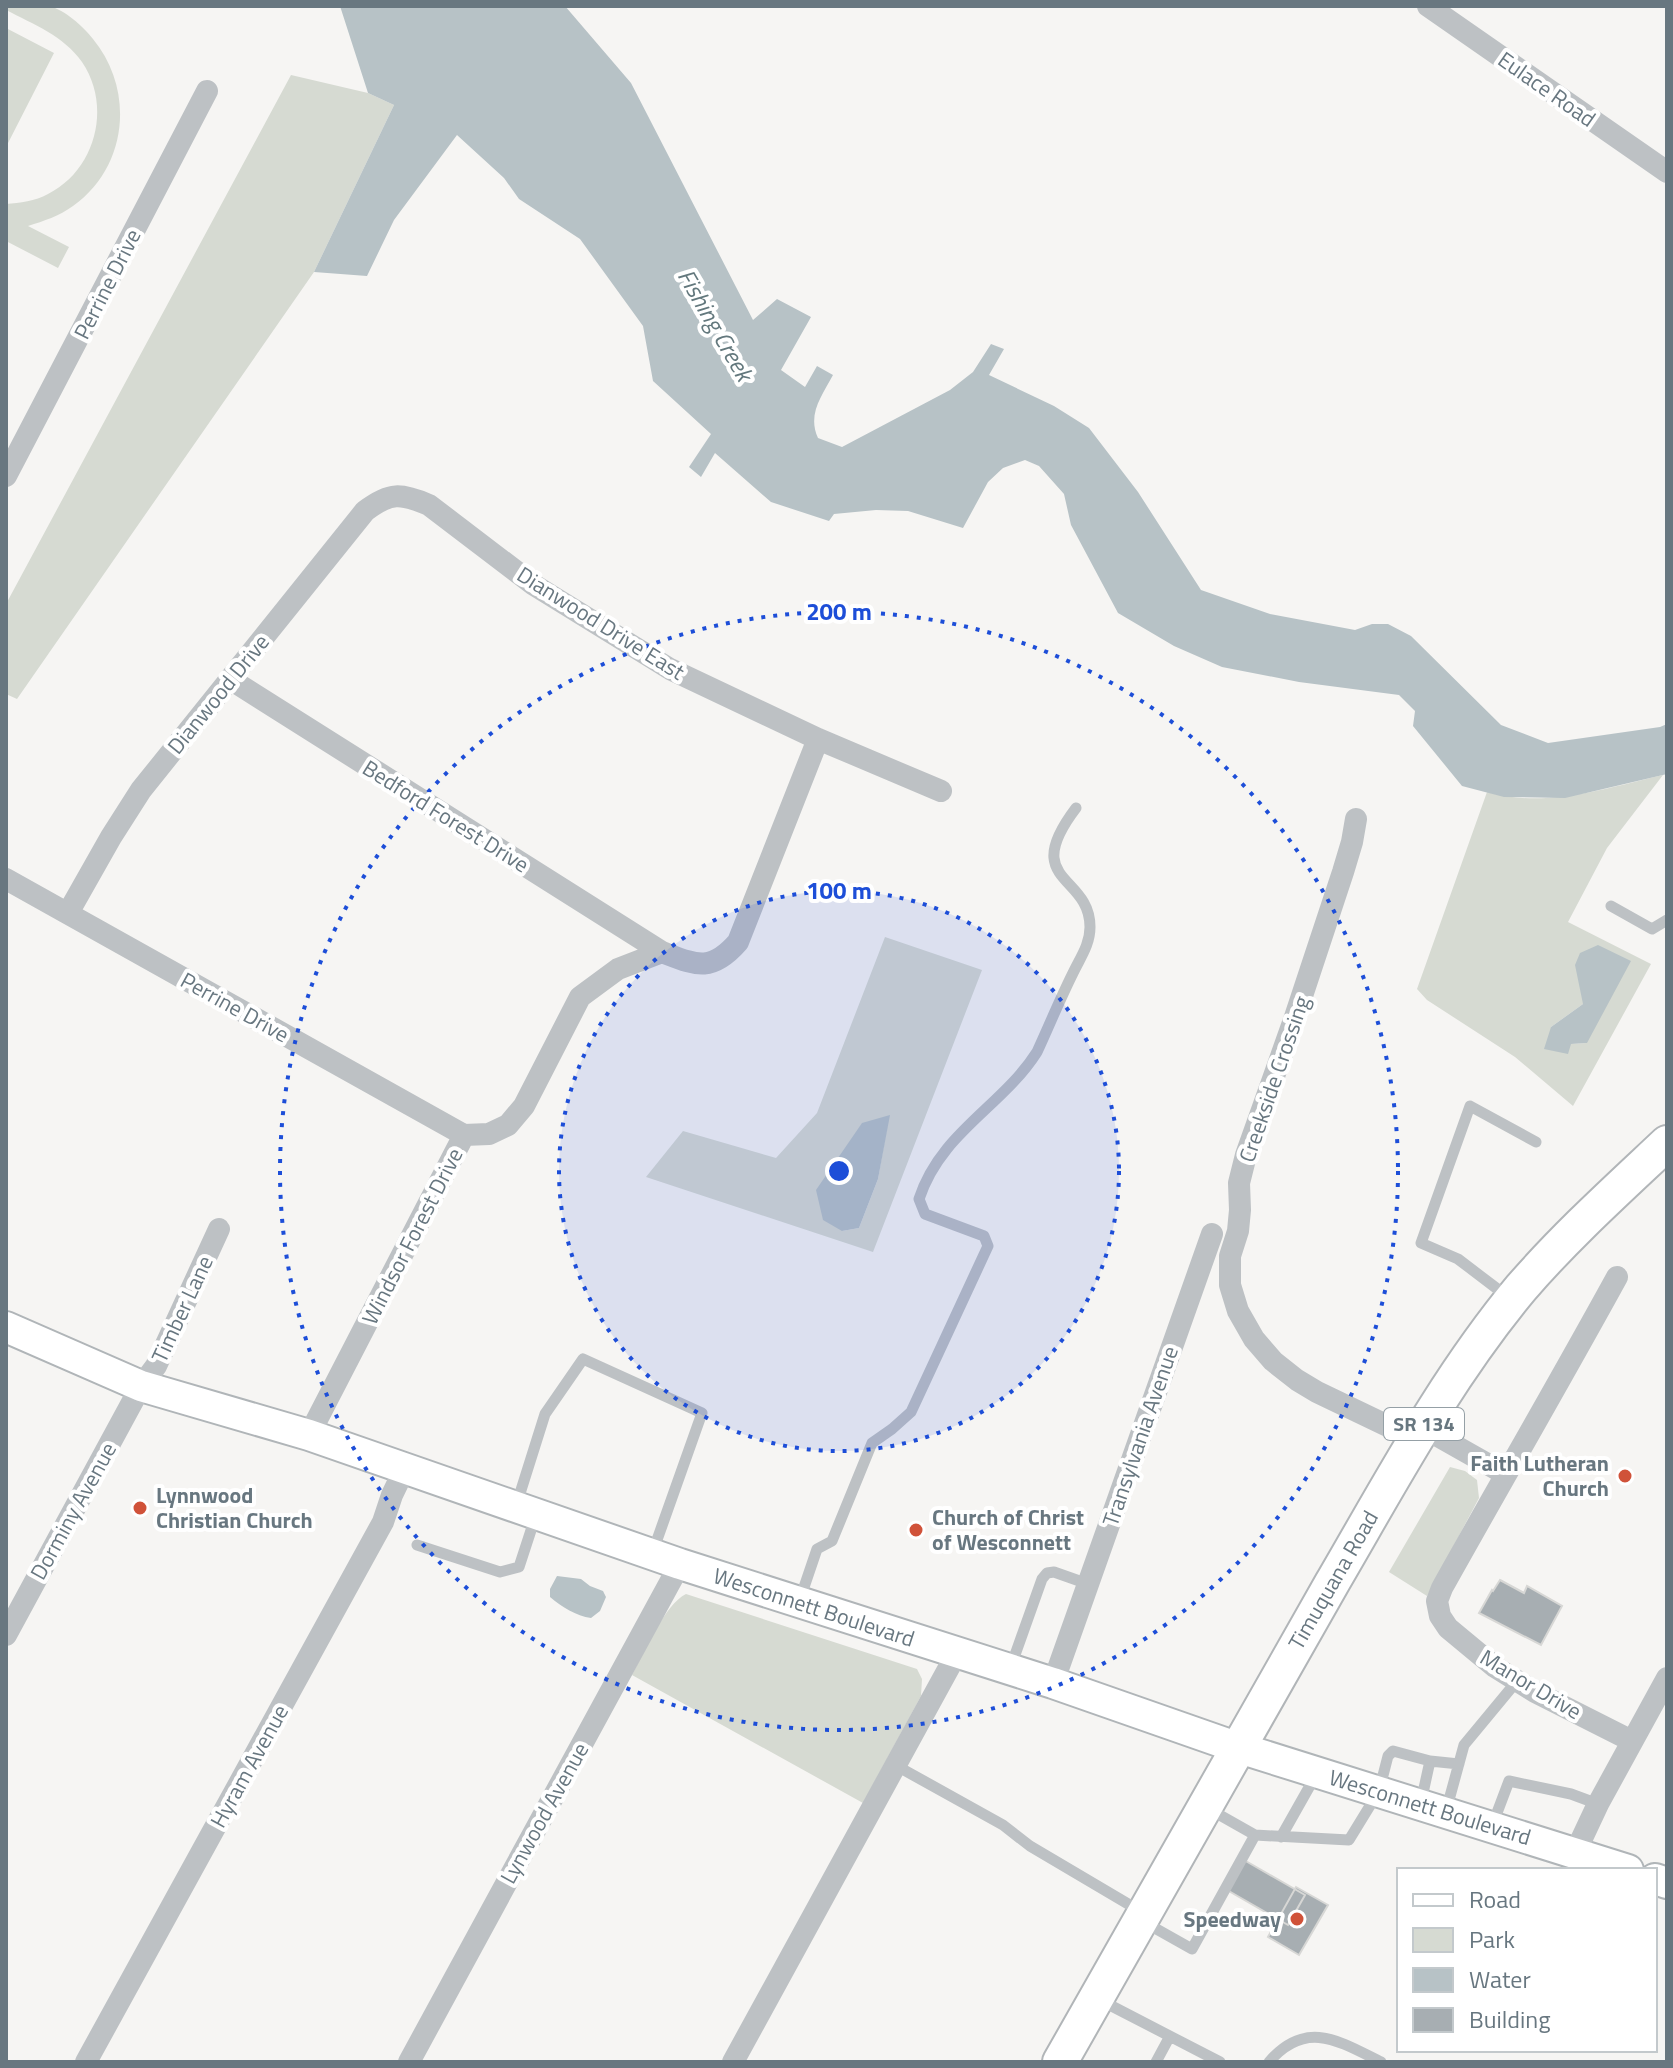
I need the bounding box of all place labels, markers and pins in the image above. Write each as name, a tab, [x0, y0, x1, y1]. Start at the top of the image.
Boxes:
centre of rings	[825, 1157, 853, 1185]
place label: Faith Lutheran Church	[1470, 1446, 1609, 1505]
marker: Faith Lutheran Church	[1616, 1467, 1634, 1485]
place label: Lynnwood Christian Church	[156, 1478, 313, 1537]
marker: Lynnwood Christian Church	[131, 1499, 149, 1517]
place label: Church of Christ of Wesconnett	[932, 1500, 1084, 1559]
marker: Church of Christ of Wesconnett	[907, 1521, 925, 1539]
place label: Speedway	[1183, 1902, 1281, 1936]
marker: Speedway	[1288, 1910, 1306, 1928]

